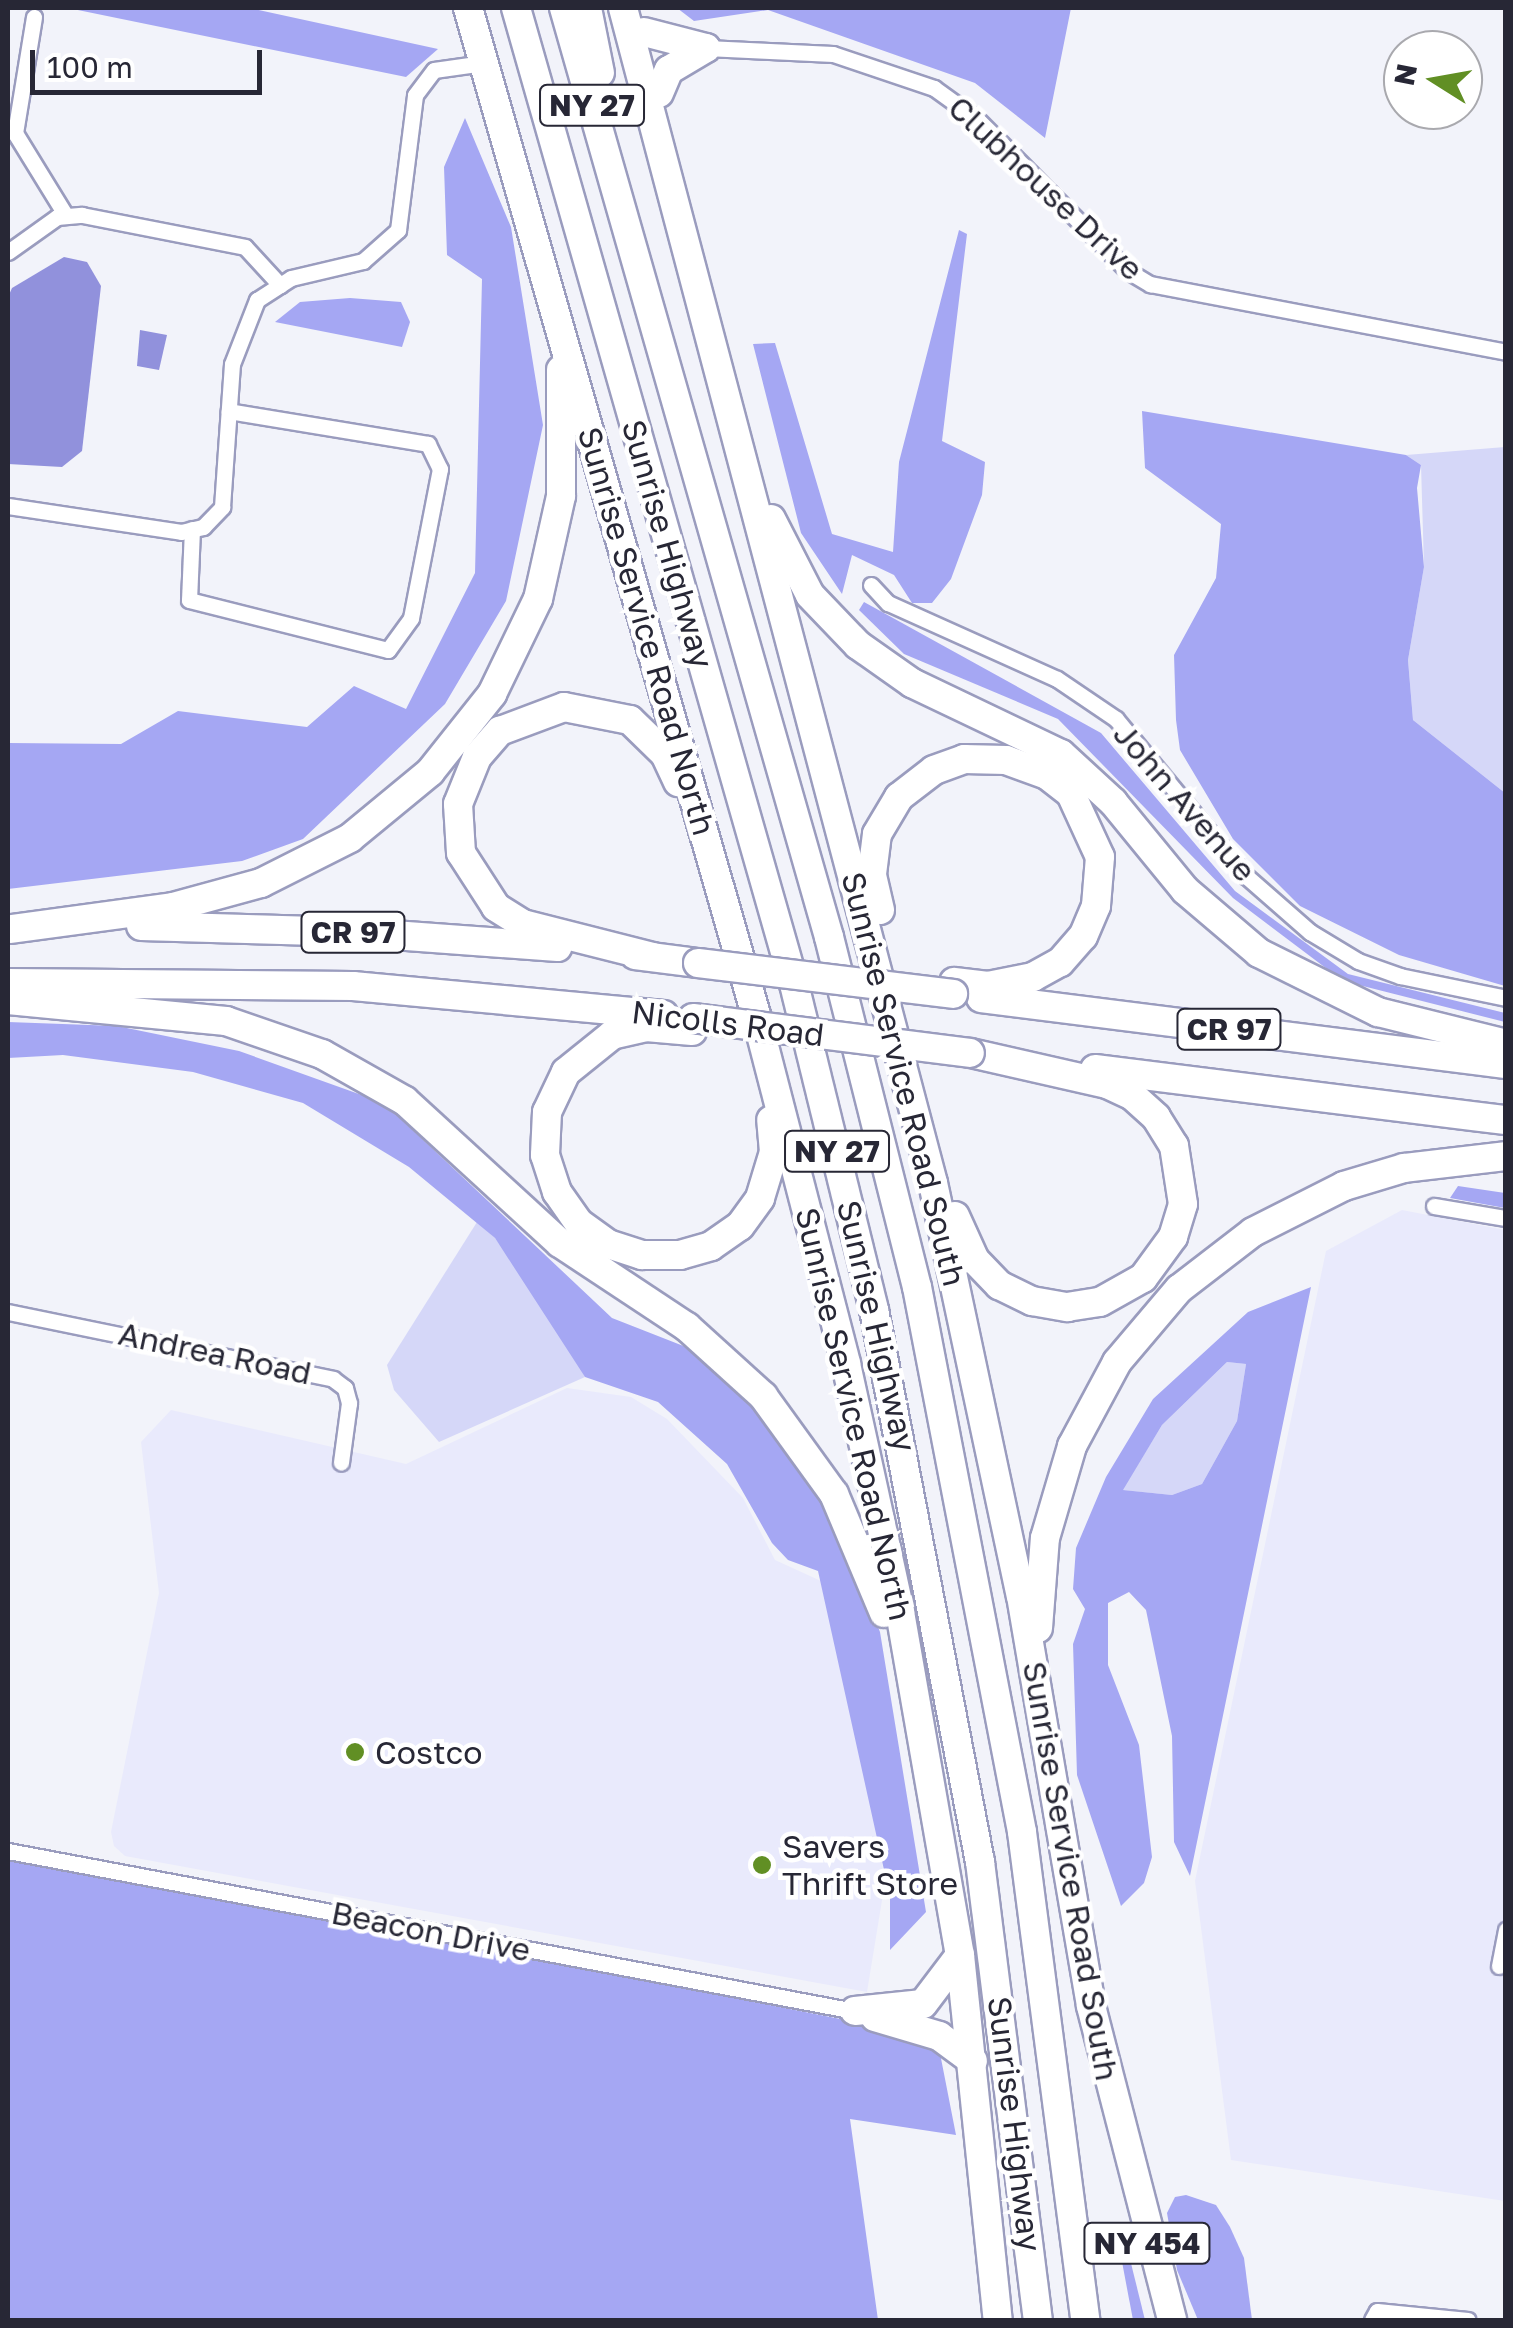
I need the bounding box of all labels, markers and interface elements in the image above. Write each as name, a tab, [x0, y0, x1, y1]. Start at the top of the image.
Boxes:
scale bar	[35, 30, 268, 92]
north arrow	[1383, 30, 1483, 130]
text: 100 m	[47, 49, 133, 85]
text: N	[1387, 61, 1423, 88]
road number: NY 27	[537, 80, 647, 130]
street label: Clubhouse Drive	[941, 88, 1151, 288]
street label: Sunrise Highway	[614, 415, 722, 673]
street label: Sunrise Service Road North	[570, 423, 724, 839]
street label: John Avenue	[1106, 715, 1264, 889]
street label: Sunrise Service Road South	[834, 868, 974, 1290]
road number: CR 97	[298, 907, 408, 957]
street label: Nicolls Road	[630, 992, 826, 1054]
road number: CR 97	[1174, 1004, 1284, 1054]
road number: NY 27	[782, 1126, 892, 1176]
street label: Sunrise Highway	[829, 1197, 925, 1455]
street label: Sunrise Service Road North	[788, 1204, 920, 1624]
street label: Andrea Road	[115, 1314, 315, 1392]
street label: Sunrise Service Road South	[1015, 1658, 1127, 2084]
place label: Costco	[375, 1733, 482, 1771]
marker: Costco	[344, 1741, 366, 1763]
place label: Savers Thrift Store	[782, 1828, 958, 1903]
marker: Savers Thrift Store	[751, 1854, 773, 1876]
street label: Beacon Drive	[328, 1893, 534, 1969]
street label: Sunrise Highway	[980, 1994, 1050, 2254]
road number: NY 454	[1082, 2218, 1212, 2268]

